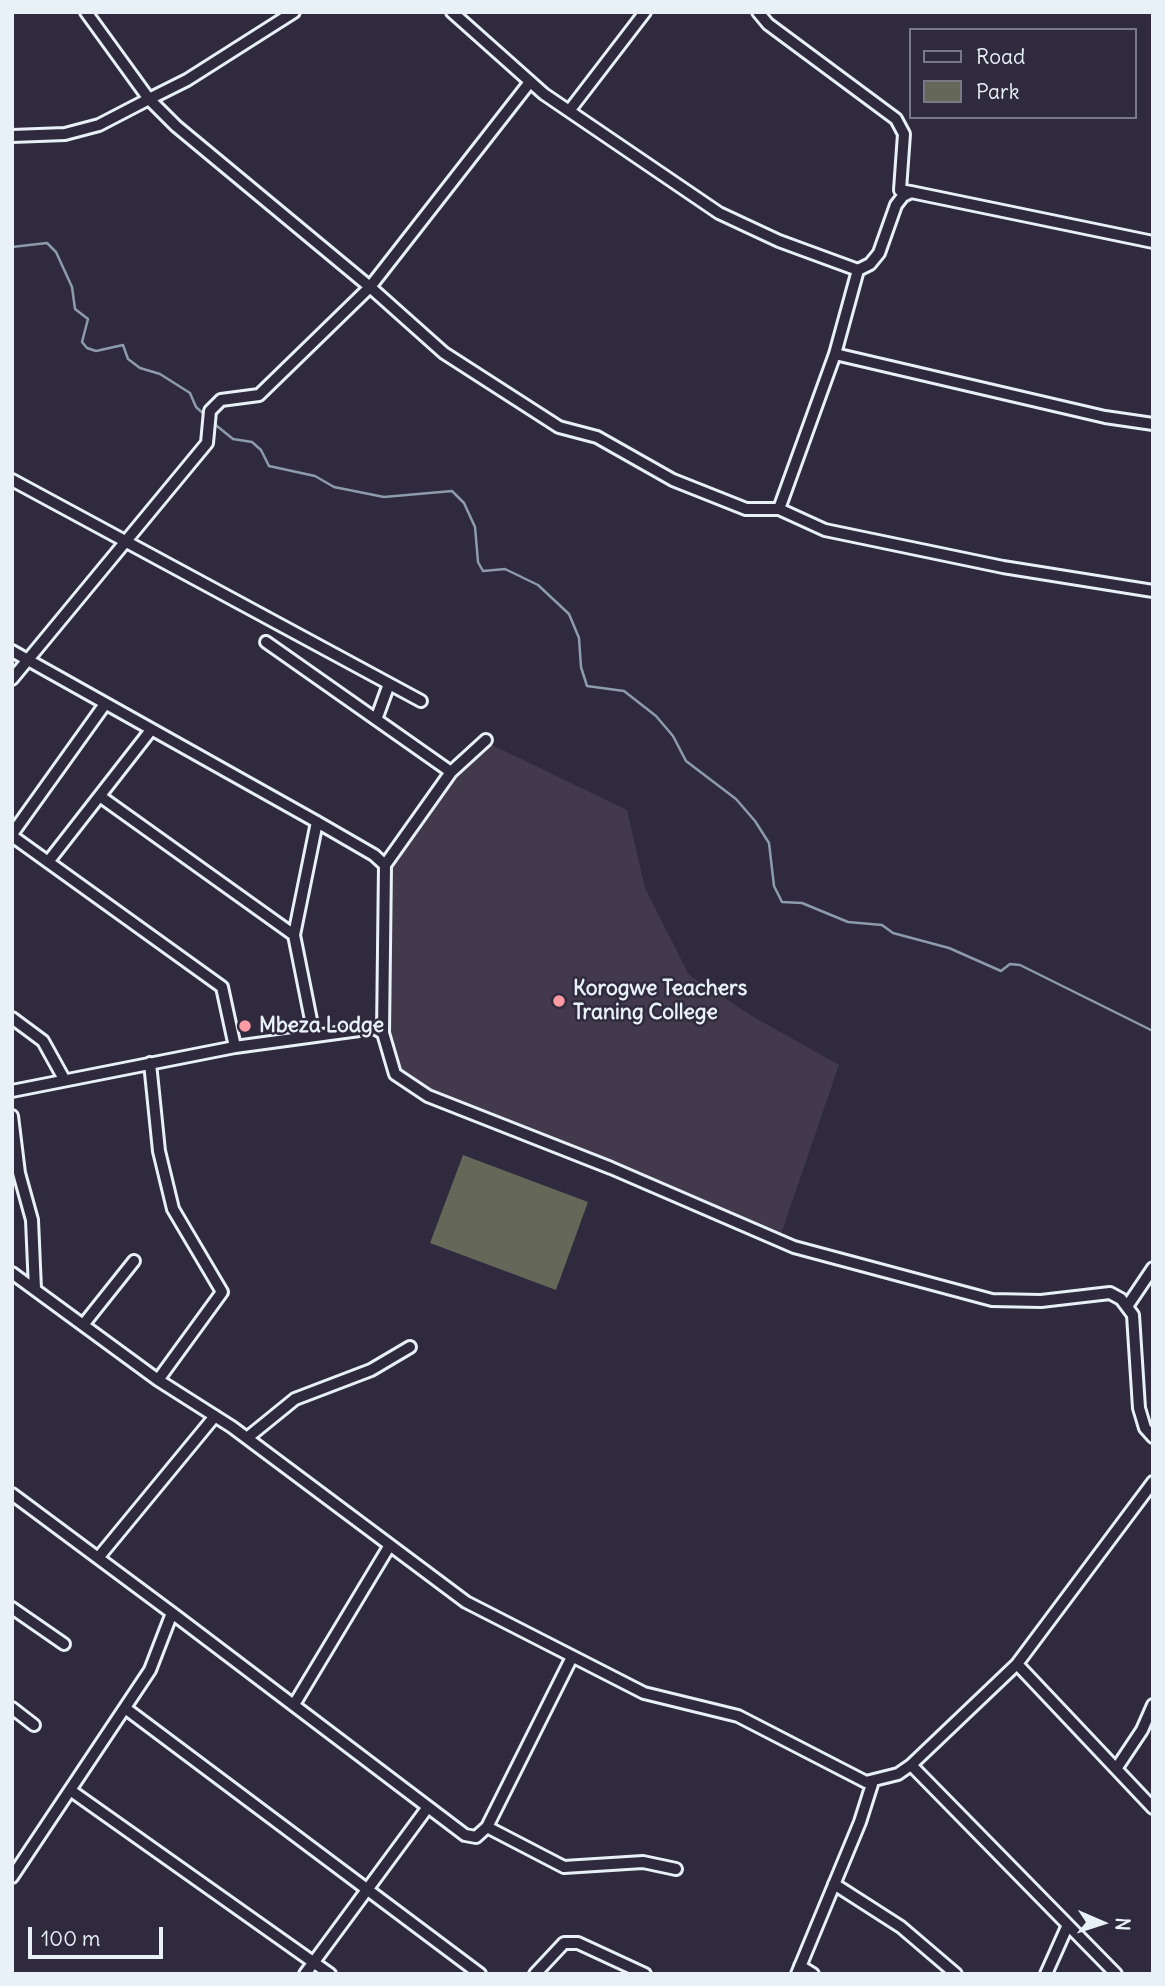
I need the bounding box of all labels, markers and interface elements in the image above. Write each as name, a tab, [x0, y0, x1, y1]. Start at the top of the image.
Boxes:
legend	[909, 28, 1137, 119]
text: Road	[976, 43, 1025, 70]
text: Park	[976, 78, 1019, 105]
place label: Korogwe Teachers Traning College	[573, 976, 747, 1026]
marker: Korogwe Teachers Traning College	[551, 993, 567, 1009]
place label: Mbeza Lodge	[259, 1013, 384, 1039]
marker: Mbeza Lodge	[237, 1018, 253, 1034]
north arrow	[1067, 1888, 1137, 1958]
scale bar	[32, 1912, 166, 1956]
text: N	[1111, 1917, 1135, 1931]
text: 100 m	[41, 1925, 100, 1952]

